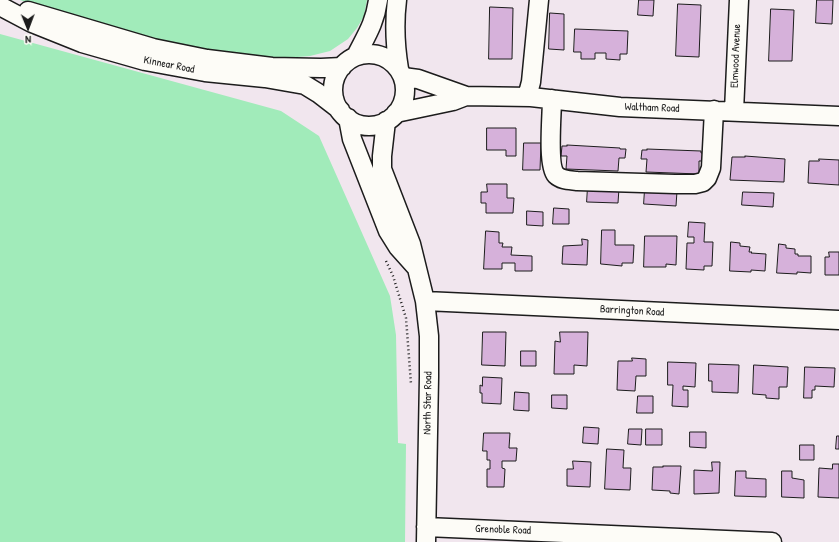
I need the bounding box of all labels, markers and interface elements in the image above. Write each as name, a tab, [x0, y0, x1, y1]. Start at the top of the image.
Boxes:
north arrow	[8, 8, 48, 48]
street label: Elmwood Avenue	[728, 24, 744, 88]
text: N	[25, 33, 31, 47]
street label: Kinnear Road	[142, 54, 196, 76]
street label: Waltham Road	[624, 100, 680, 116]
street label: Barrington Road	[599, 303, 665, 319]
street label: North Star Road	[421, 371, 435, 435]
street label: Grenoble Road	[475, 522, 531, 538]

